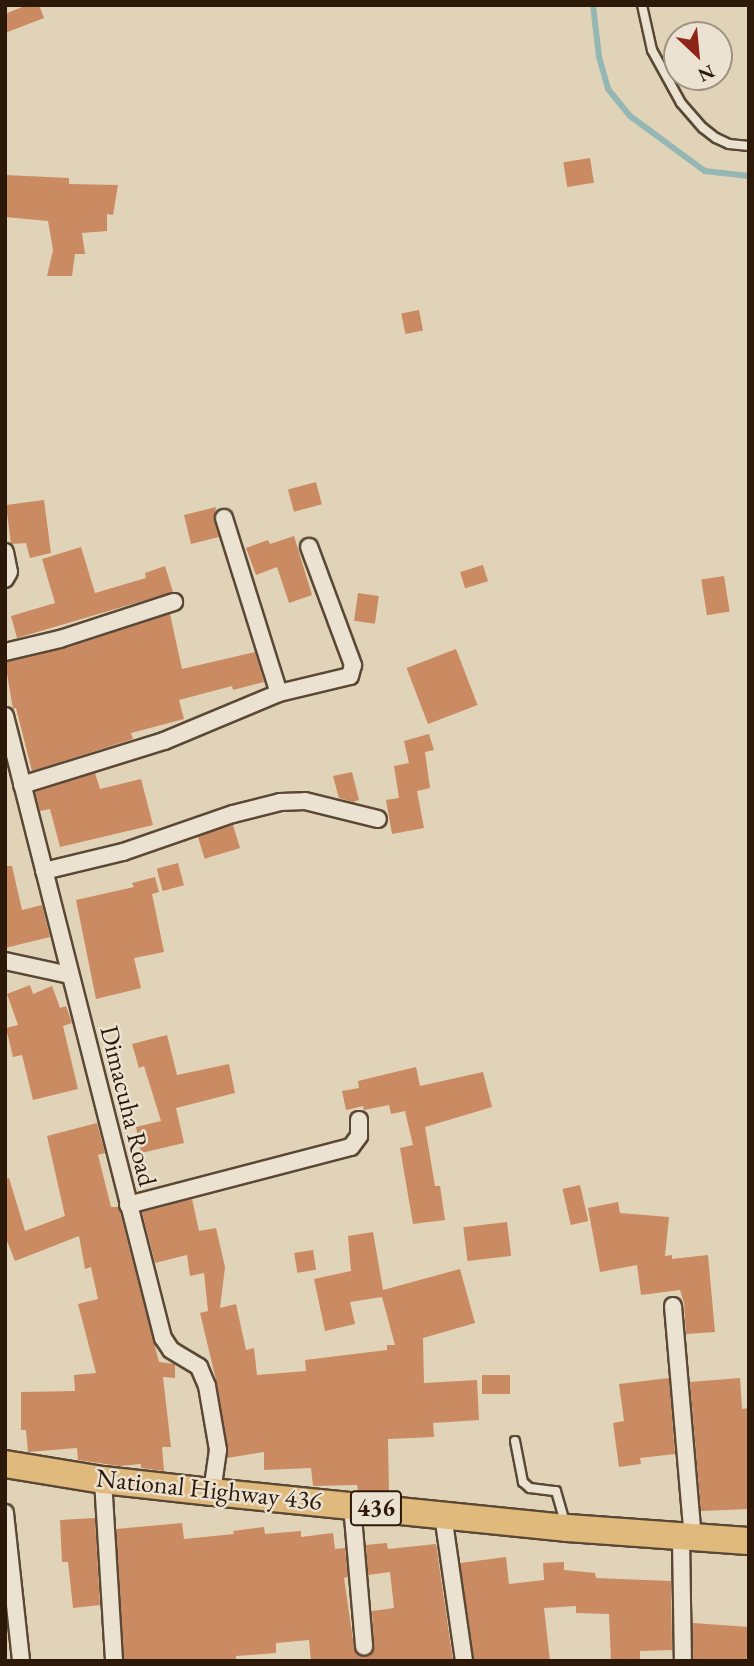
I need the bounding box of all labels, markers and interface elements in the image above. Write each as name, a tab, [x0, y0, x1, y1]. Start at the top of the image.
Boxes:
north arrow	[663, 21, 733, 91]
text: N	[694, 59, 719, 88]
street label: Dimacuha Road	[93, 1023, 163, 1189]
street label: National Highway 436	[95, 1463, 323, 1517]
road number: 436	[350, 1488, 402, 1528]

